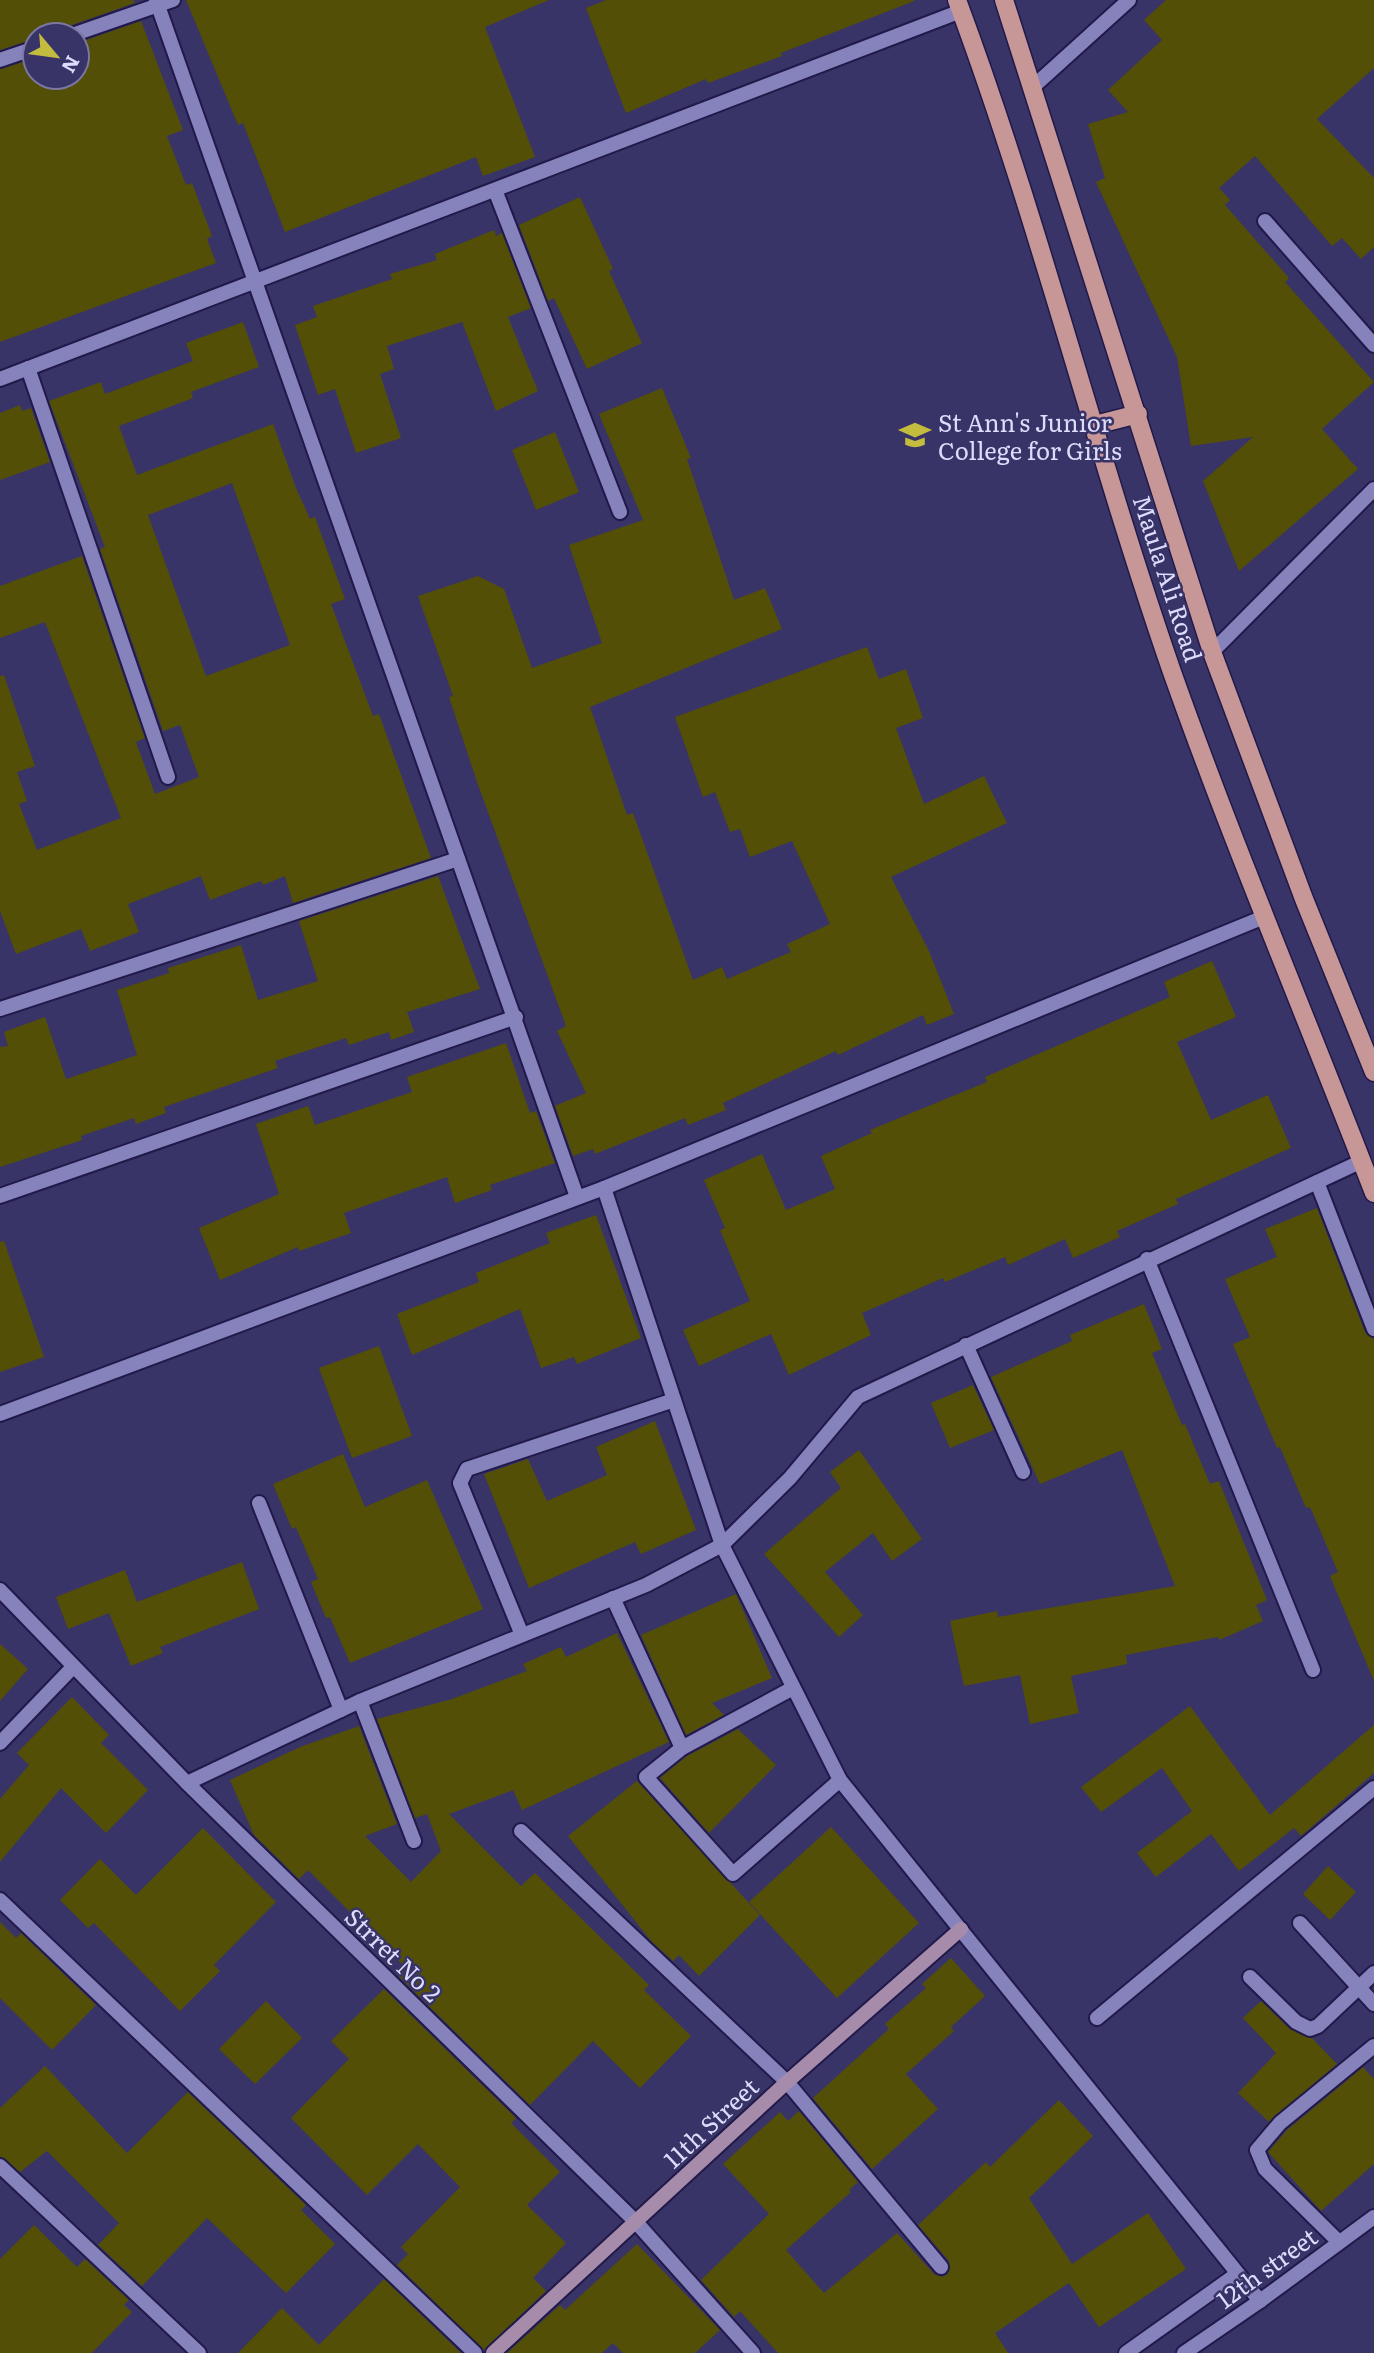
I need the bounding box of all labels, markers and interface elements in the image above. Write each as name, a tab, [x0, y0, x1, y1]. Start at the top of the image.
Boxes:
north arrow	[21, 21, 91, 91]
text: N	[56, 51, 88, 79]
place label: St Ann's Junior College for Girls	[938, 404, 1122, 467]
school or university icon: St Ann's Junior College for Girls	[898, 418, 932, 452]
street label: Maula Ali Road	[1126, 490, 1213, 666]
street label: Strret No 2	[338, 1899, 450, 2009]
street label: 11th Street	[655, 2069, 766, 2175]
street label: 12th street	[1208, 2218, 1324, 2316]

